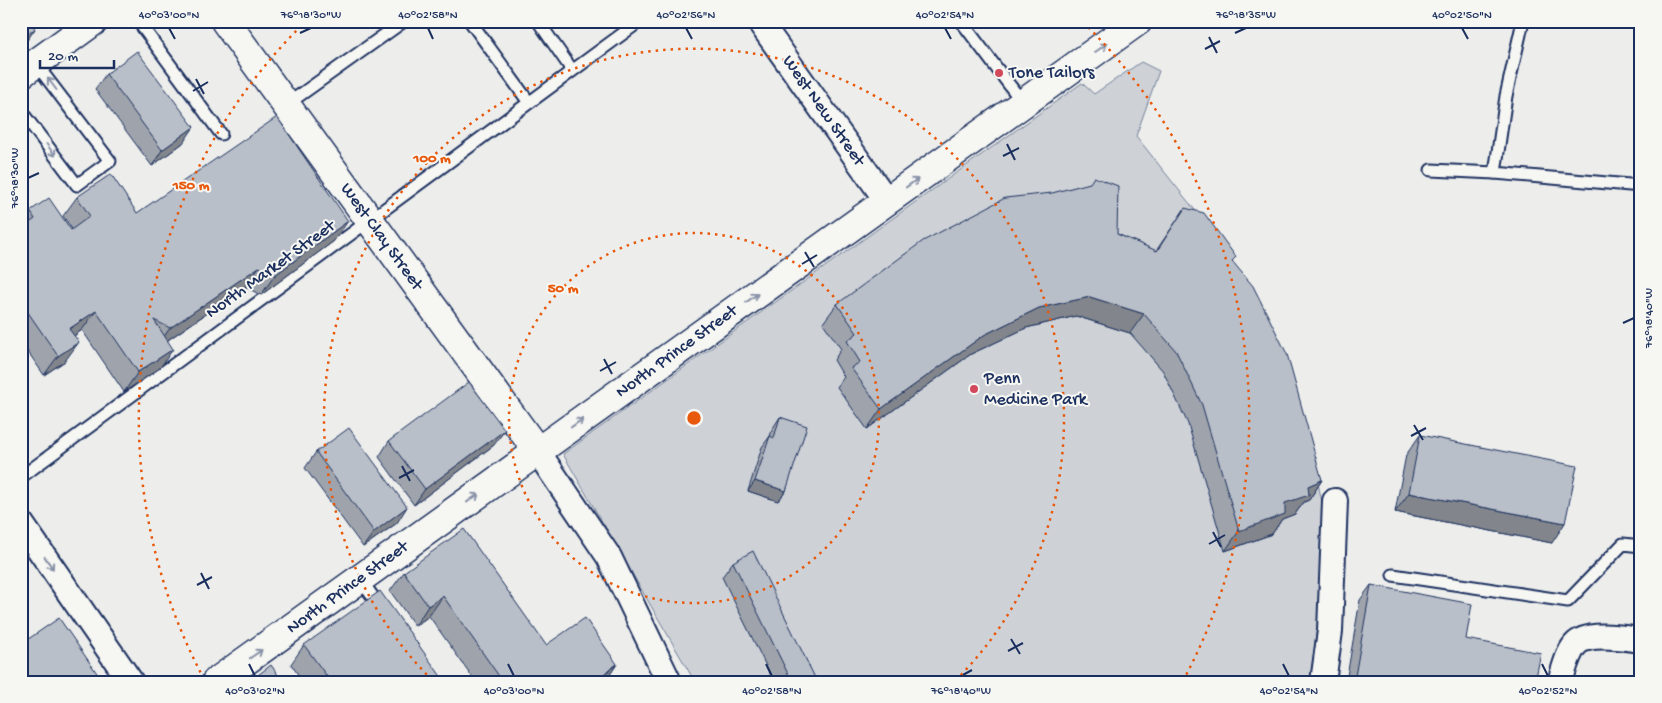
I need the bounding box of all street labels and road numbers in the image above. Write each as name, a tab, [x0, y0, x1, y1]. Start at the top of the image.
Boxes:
street label: West New Street	[777, 52, 870, 172]
street label: West Clay Street	[335, 179, 428, 296]
street label: North Market Street	[202, 215, 341, 324]
street label: North Prince Street	[612, 300, 743, 403]
street label: North Prince Street	[283, 536, 414, 639]

